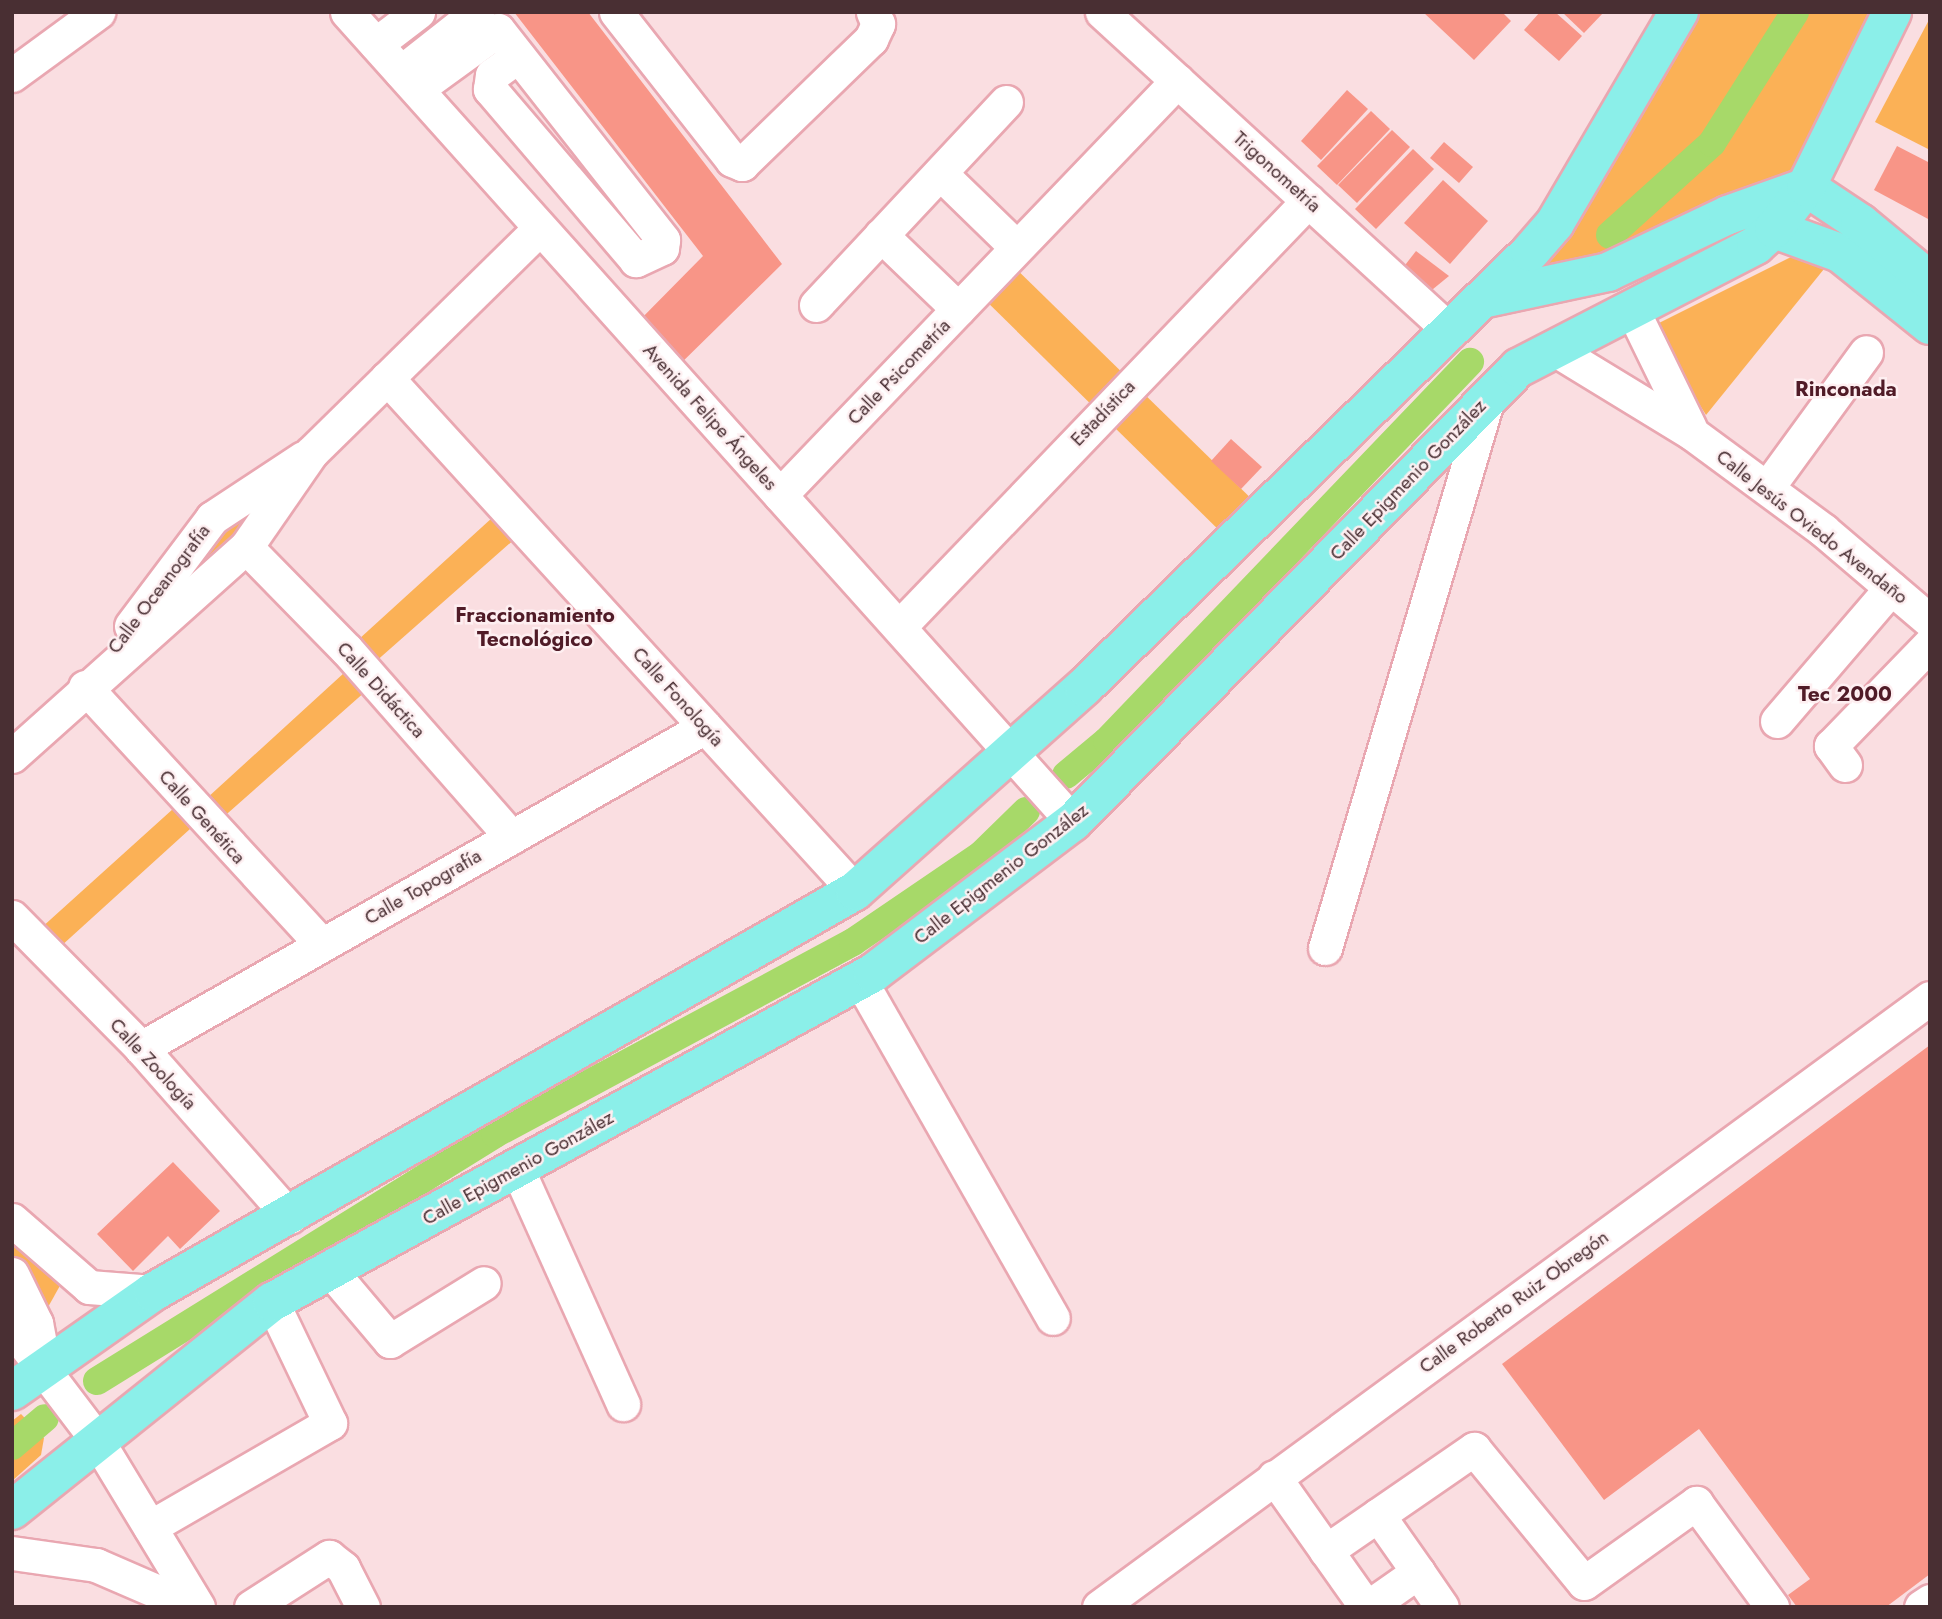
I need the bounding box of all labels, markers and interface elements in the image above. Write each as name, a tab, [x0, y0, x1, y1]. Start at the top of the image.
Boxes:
street label: Trigonometría	[1228, 127, 1326, 217]
street label: Calle Psicometría	[843, 314, 955, 430]
street label: Avenida Felipe Ángeles	[638, 339, 782, 495]
street label: Estadística	[1066, 375, 1140, 451]
district label: Rinconada	[1795, 376, 1897, 402]
street label: Calle Epigmenio González	[1325, 395, 1491, 565]
street label: Calle Jesús Oviedo Avendaño	[1712, 445, 1912, 609]
street label: Calle Oceanografía	[103, 520, 215, 658]
district label: Fraccionamiento Tecnológico	[455, 602, 615, 652]
street label: Calle Didáctica	[332, 637, 430, 743]
street label: Calle Fonología	[627, 643, 729, 751]
district label: Tec 2000	[1798, 681, 1892, 707]
street label: Calle Genética	[154, 765, 250, 869]
street label: Calle Epigmenio González	[909, 799, 1093, 949]
street label: Calle Topografía	[361, 844, 485, 930]
street label: Calle Zoología	[105, 1014, 201, 1114]
street label: Calle Epigmenio González	[419, 1106, 617, 1230]
street label: Calle Roberto Ruiz Obregón	[1415, 1226, 1613, 1378]

